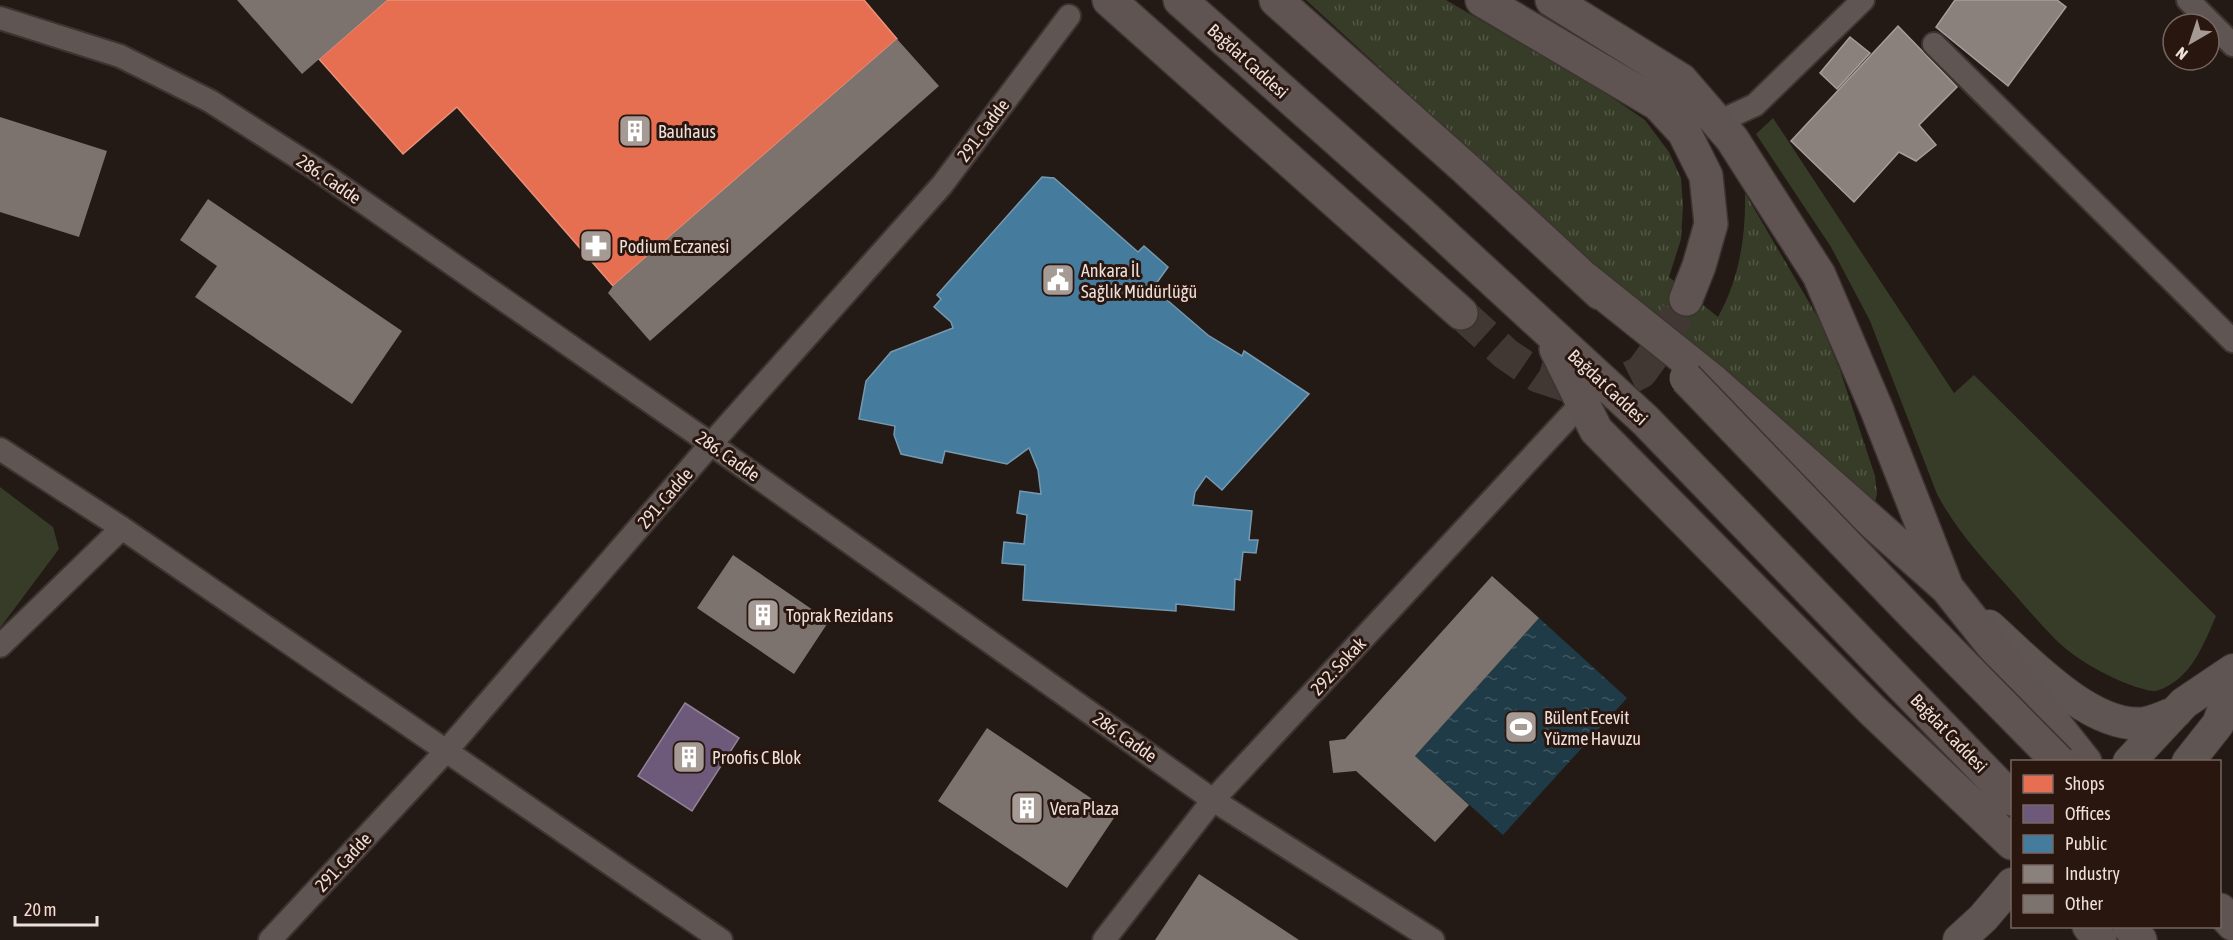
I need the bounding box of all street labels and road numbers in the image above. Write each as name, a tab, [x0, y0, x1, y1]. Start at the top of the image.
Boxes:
street label: Bağdat Caddesi	[1203, 19, 1293, 103]
street label: 291. Cadde	[953, 95, 1013, 165]
street label: 286. Cadde	[293, 150, 365, 208]
street label: Bağdat Caddesi	[1564, 345, 1652, 429]
street label: 286. Cadde	[692, 427, 764, 485]
street label: 291. Cadde	[633, 464, 697, 532]
street label: 292. Sokak	[1306, 633, 1370, 699]
street label: Bağdat Caddesi	[1906, 689, 1992, 777]
street label: 286. Cadde	[1089, 708, 1161, 766]
street label: 291. Cadde	[311, 828, 375, 896]

